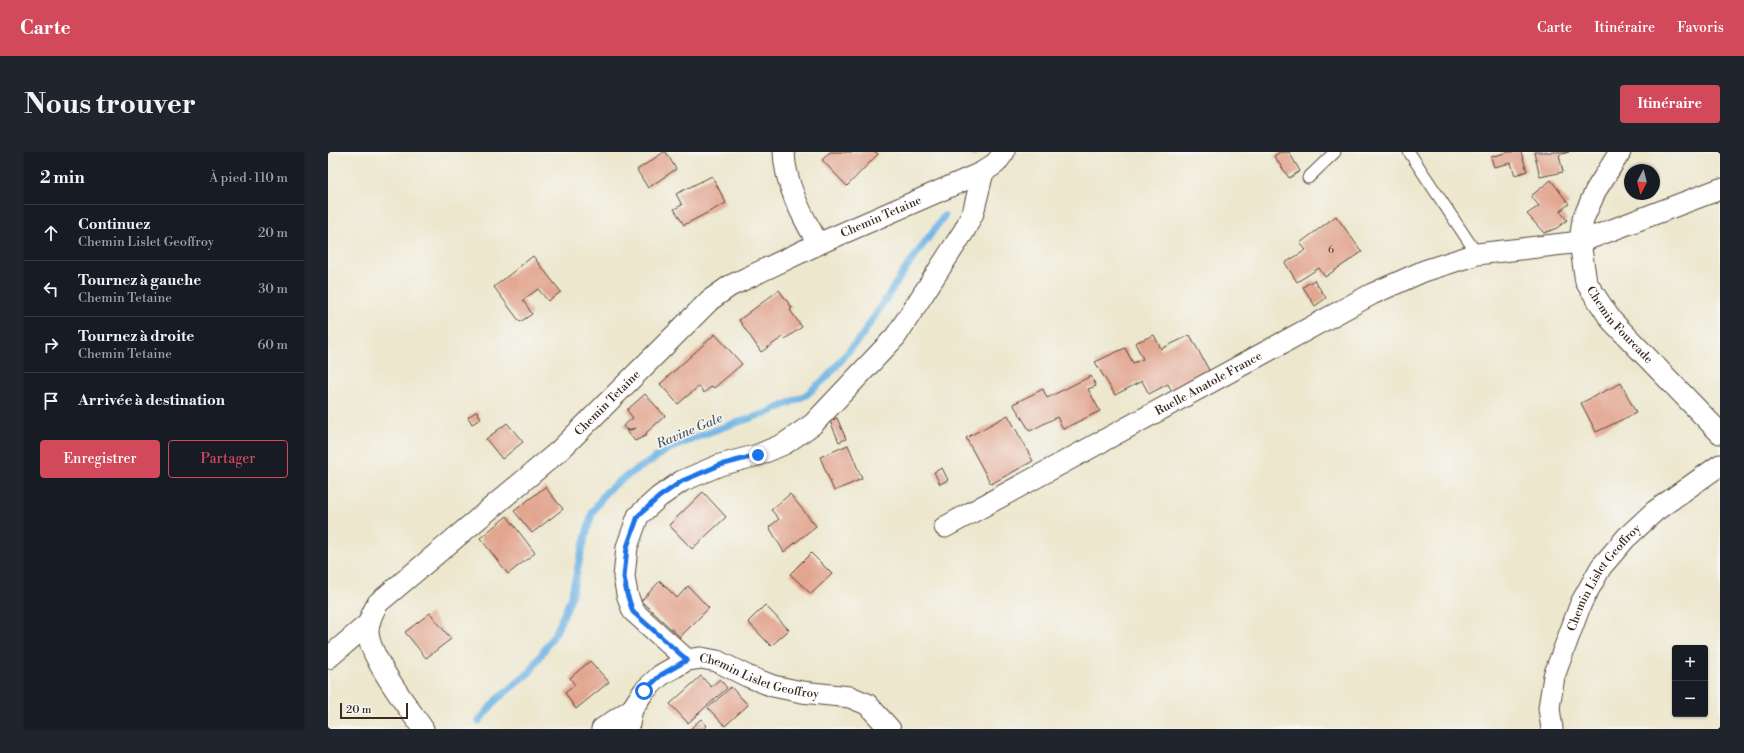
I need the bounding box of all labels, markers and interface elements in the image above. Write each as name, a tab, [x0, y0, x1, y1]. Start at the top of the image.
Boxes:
text: Carte	[20, 16, 71, 40]
text: Carte	[1537, 19, 1572, 37]
text: Itinéraire	[1594, 19, 1655, 37]
text: Favoris	[1677, 19, 1724, 37]
button: Itinéraire	[1620, 85, 1720, 123]
text: Nous trouver	[24, 87, 196, 122]
north arrow	[1624, 164, 1660, 200]
text: 2 min	[40, 167, 85, 189]
text: À pied · 110 m	[209, 170, 288, 186]
street label: Chemin Tetaine	[838, 193, 924, 241]
text: Continuez	[78, 215, 150, 234]
icon: ahead	[40, 222, 62, 244]
text: 20 m	[258, 225, 288, 241]
text: Chemin Lislet Geoffroy	[78, 234, 214, 250]
house number: 6	[1328, 244, 1334, 256]
text: Tournez à gauche	[78, 271, 201, 290]
icon: left	[40, 278, 62, 300]
text: 30 m	[258, 281, 288, 297]
street label: Chemin Fourcade	[1583, 284, 1656, 367]
text: Chemin Tetaine	[78, 290, 172, 306]
text: Tournez à droite	[78, 327, 194, 346]
icon: right	[40, 334, 62, 356]
text: 60 m	[257, 337, 288, 353]
text: Chemin Tetaine	[78, 346, 172, 362]
street label: Ruelle Anatole France	[1153, 349, 1265, 419]
street label: Chemin Tetaine	[572, 367, 644, 439]
icon: arrive	[40, 390, 62, 412]
text: Arrivée à destination	[78, 391, 225, 410]
water label: Ravine Gale	[653, 410, 725, 452]
button: Enregistrer	[40, 440, 160, 478]
button: Partager	[168, 440, 288, 478]
route end	[749, 446, 767, 464]
street label: Chemin Lislet Geoffroy	[1564, 521, 1644, 633]
map controls	[1672, 645, 1708, 717]
button: +	[1672, 645, 1708, 681]
street label: Chemin Lislet Geoffroy	[698, 651, 820, 702]
button: −	[1672, 681, 1708, 717]
route start	[635, 682, 653, 700]
scale bar	[340, 701, 408, 720]
text: 20 m	[346, 703, 371, 717]

